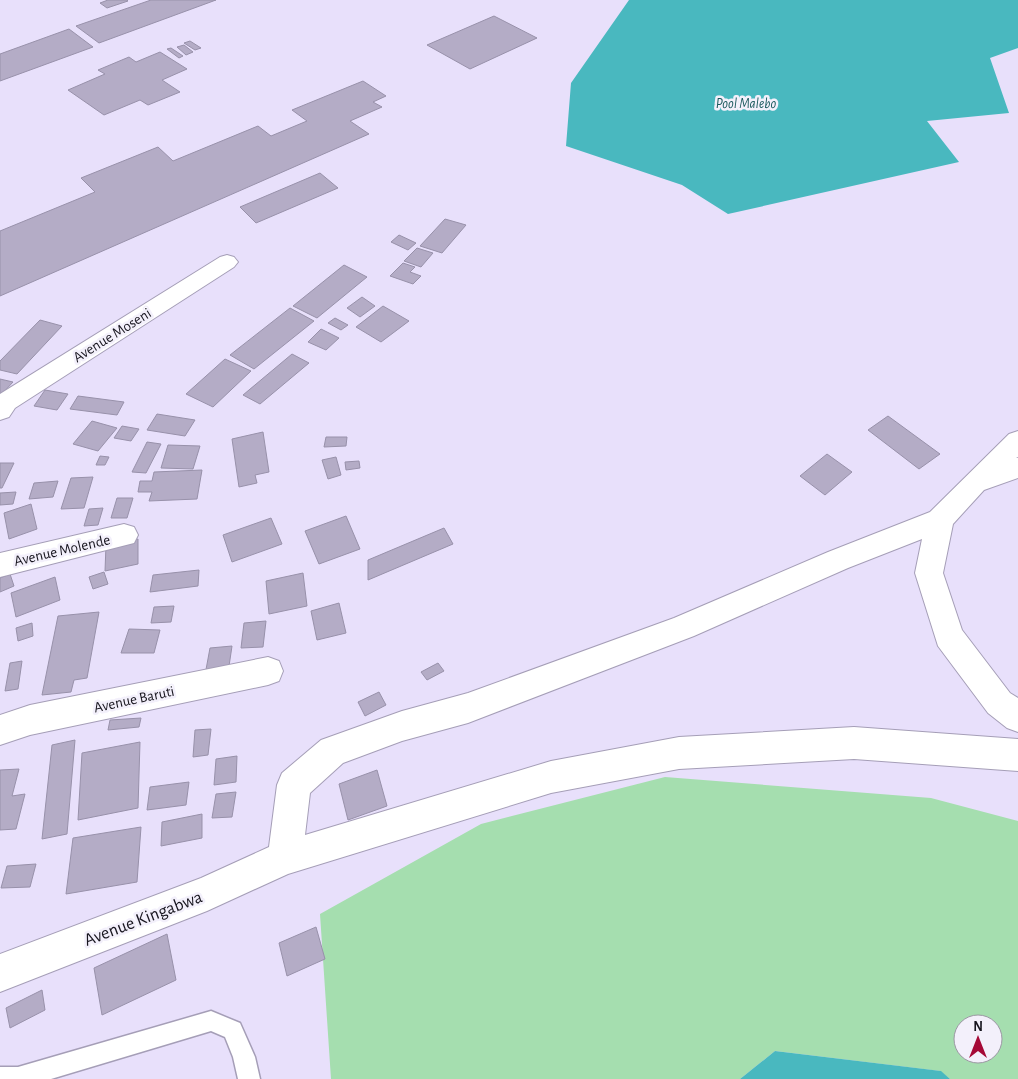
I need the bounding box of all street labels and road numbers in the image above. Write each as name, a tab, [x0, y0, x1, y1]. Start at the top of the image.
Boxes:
street label: Avenue Moseni	[71, 305, 154, 365]
street label: Avenue Molende	[13, 532, 112, 569]
street label: Avenue Baruti	[92, 684, 176, 715]
street label: Avenue Kingabwa	[82, 888, 205, 950]

